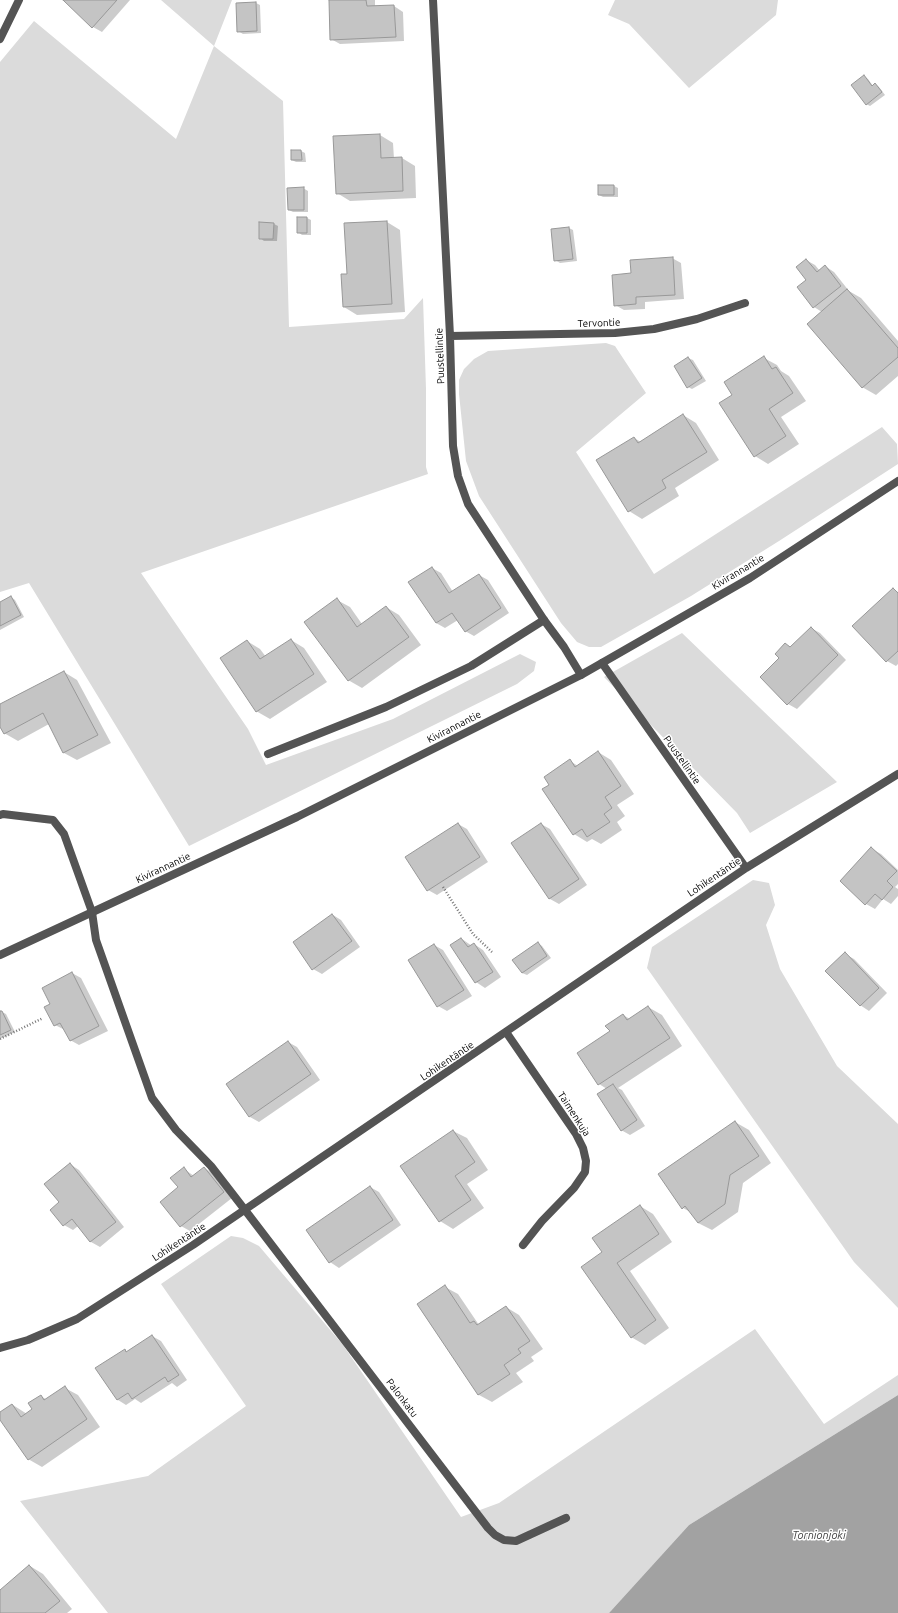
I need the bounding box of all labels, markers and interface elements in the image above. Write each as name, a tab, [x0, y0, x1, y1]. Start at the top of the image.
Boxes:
street label: Tervontie	[577, 316, 621, 330]
street label: Puustellintie	[433, 328, 447, 384]
street label: Kivirannantie	[710, 552, 766, 592]
street label: Kivirannantie	[425, 708, 483, 746]
street label: Puustellintie	[661, 733, 703, 787]
street label: Kivirannantie	[134, 850, 192, 886]
street label: Lohikentäntie	[685, 855, 743, 899]
street label: Lohikentäntie	[418, 1039, 476, 1083]
street label: Taimenkuja	[555, 1089, 593, 1139]
street label: Lohikentäntie	[150, 1220, 208, 1264]
street label: Palonkatu	[384, 1376, 420, 1420]
water label: Tornionjoki	[792, 1528, 846, 1542]

